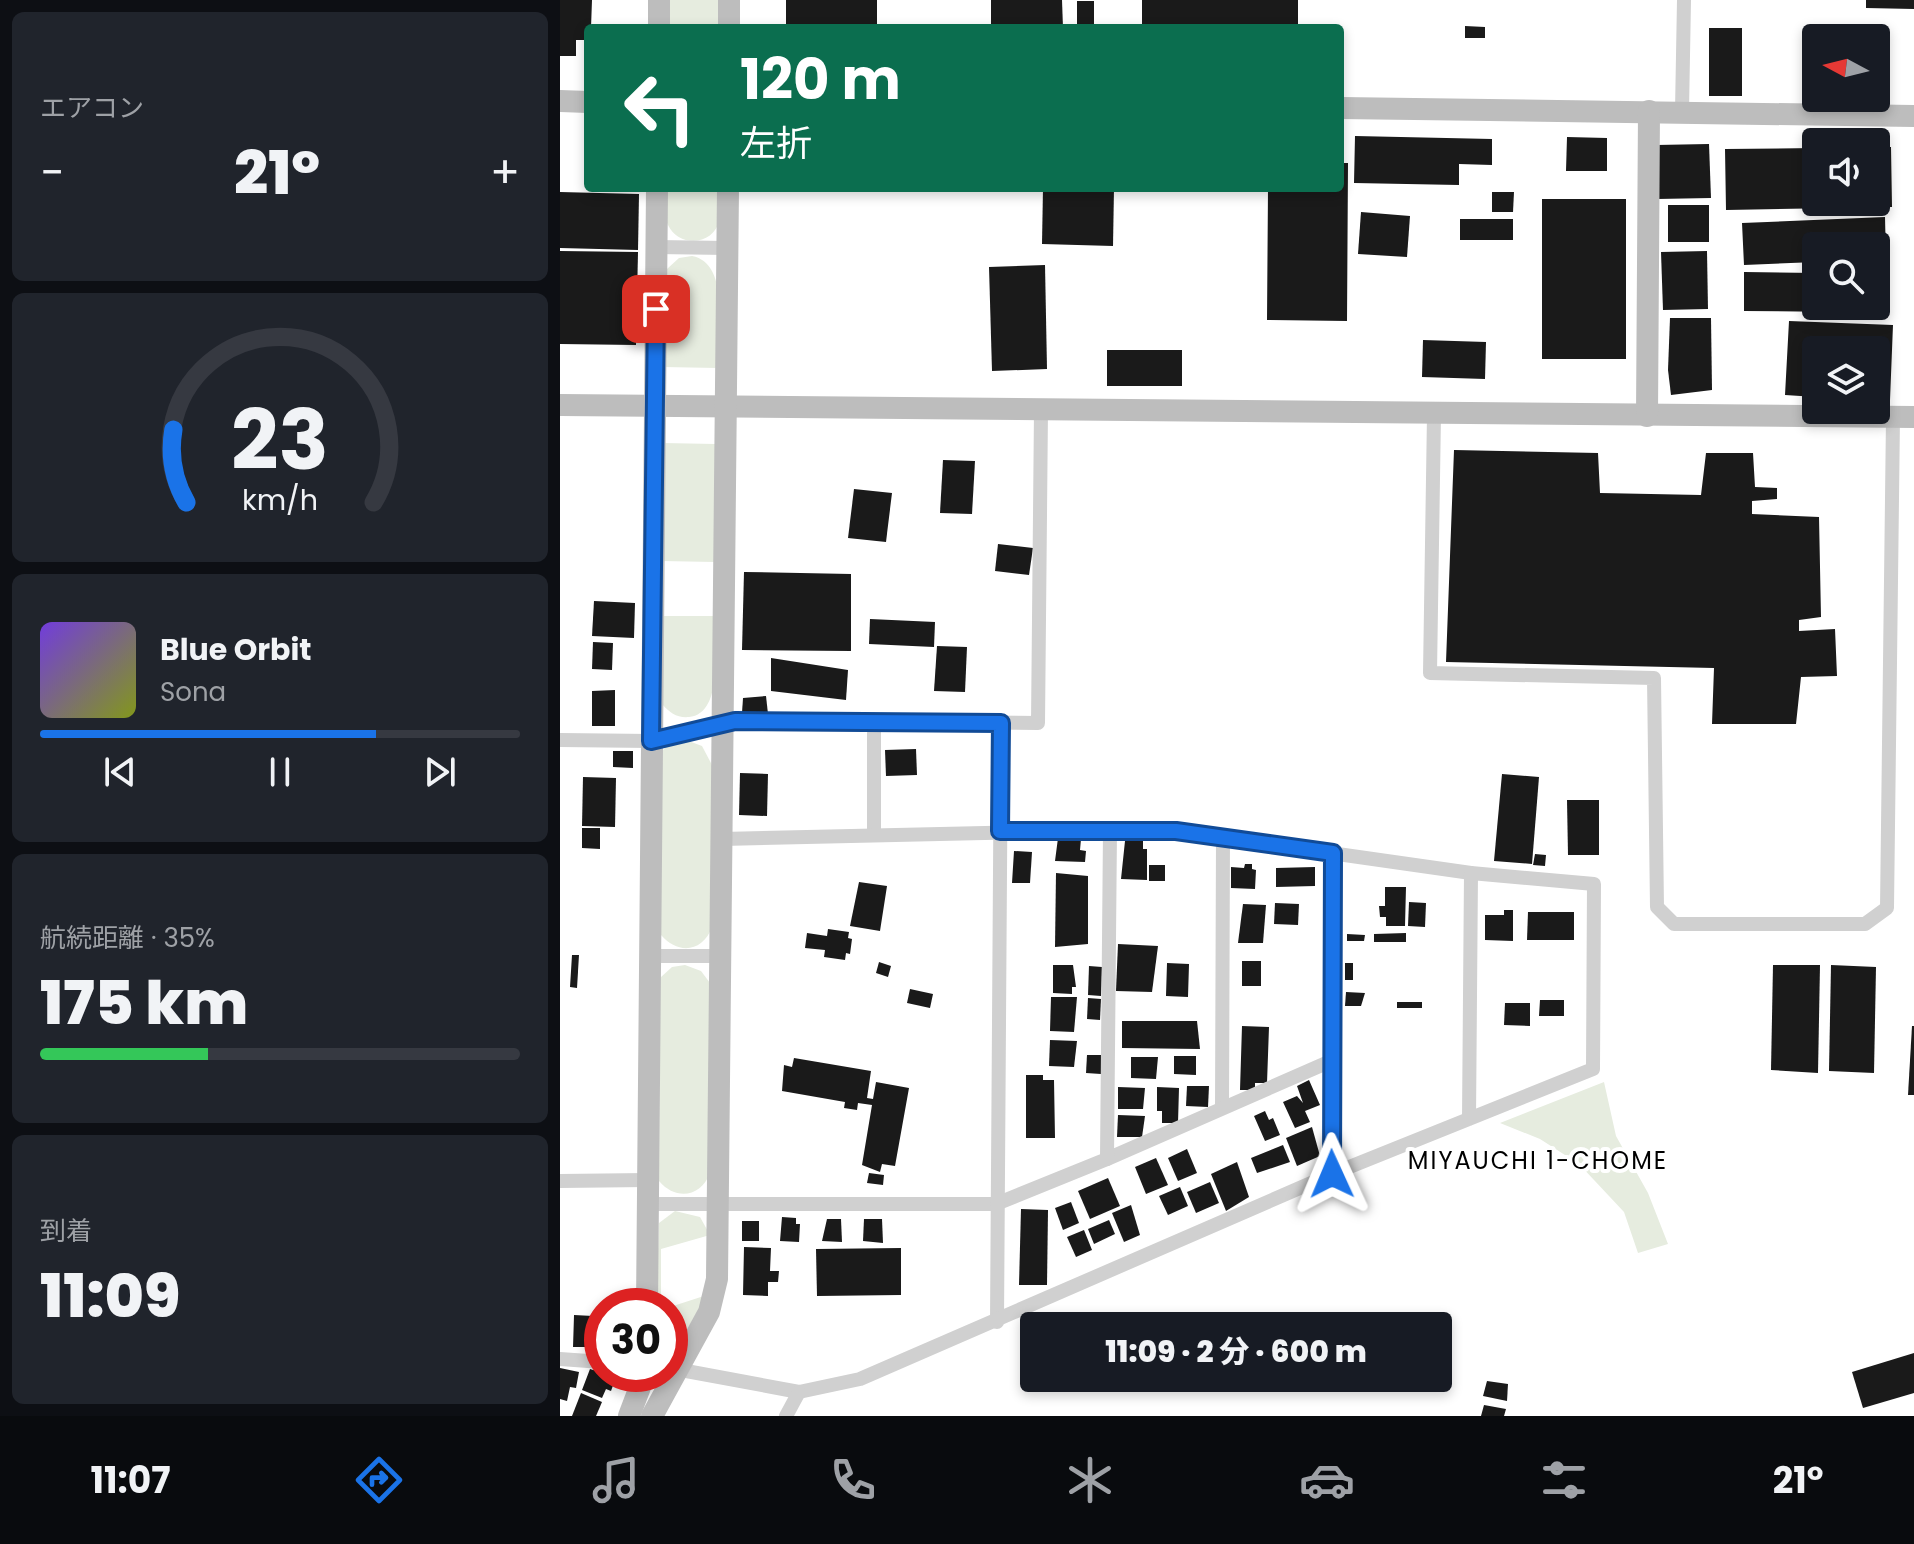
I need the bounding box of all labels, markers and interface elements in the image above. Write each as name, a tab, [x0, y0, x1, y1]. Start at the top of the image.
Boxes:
north arrow	[1802, 24, 1890, 112]
map controls	[1802, 24, 1890, 424]
text: 120 m	[740, 40, 901, 119]
icon: left	[608, 56, 712, 160]
text: エアコン	[40, 90, 144, 126]
text: 左折	[740, 118, 812, 169]
button: sound	[1802, 128, 1890, 216]
text: 21°	[234, 131, 320, 215]
text: −	[40, 142, 64, 203]
text: +	[490, 142, 520, 203]
button: search	[1802, 232, 1890, 320]
pin	[622, 275, 690, 343]
icon: arrive	[634, 287, 678, 331]
button: layers	[1802, 336, 1890, 424]
text: 23	[231, 382, 329, 498]
text: km/h	[242, 480, 318, 520]
text: Blue Orbit	[160, 628, 312, 671]
text: Sona	[160, 674, 226, 710]
icon: previous	[98, 750, 142, 794]
icon: pause	[258, 750, 302, 794]
icon: next	[418, 750, 462, 794]
text: 航続距離 · 35%	[40, 920, 215, 956]
text: 175 km	[40, 961, 248, 1045]
position arrow	[1290, 1132, 1374, 1216]
district label: MIYAUCHI 1-CHOME	[1408, 1144, 1668, 1177]
text: 到着	[40, 1213, 92, 1249]
text: 11:09	[40, 1254, 180, 1338]
speed limit sign: 30	[584, 1288, 688, 1392]
text: 11:09 · 2 分 · 600 m	[1105, 1330, 1367, 1373]
icon: directions	[351, 1452, 407, 1508]
icon: music	[588, 1452, 644, 1508]
icon: phone	[825, 1452, 881, 1508]
icon: climate	[1062, 1452, 1118, 1508]
icon: car	[1299, 1452, 1355, 1508]
icon: filters	[1536, 1452, 1592, 1508]
text: 11:07	[90, 1455, 170, 1506]
text: 21°	[1773, 1455, 1823, 1506]

